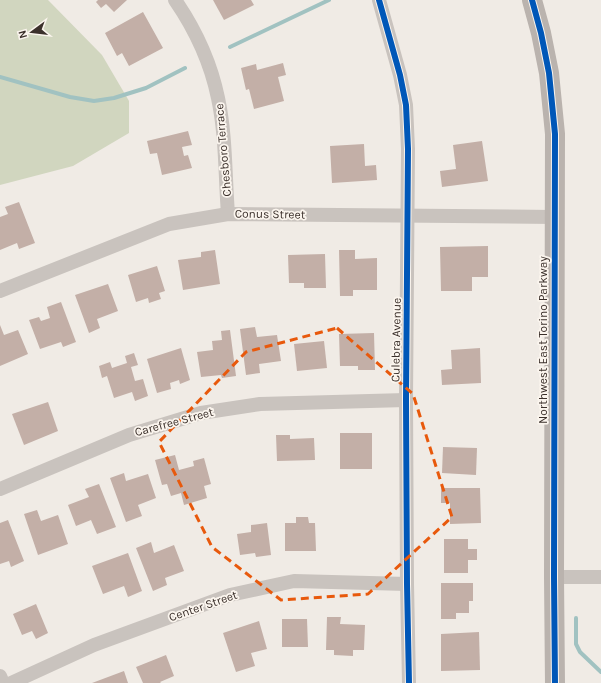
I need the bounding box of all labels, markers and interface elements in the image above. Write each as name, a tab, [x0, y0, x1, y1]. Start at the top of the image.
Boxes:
north arrow	[12, 12, 52, 52]
text: N	[16, 29, 30, 40]
street label: Chesboro Terrace	[212, 103, 234, 197]
street label: Conus Street	[235, 206, 306, 222]
street label: Northwest East Torino Parkway	[536, 256, 550, 424]
street label: Culebra Avenue	[388, 298, 404, 382]
street label: Carefree Street	[133, 405, 215, 439]
street label: Center Street	[167, 588, 240, 624]

